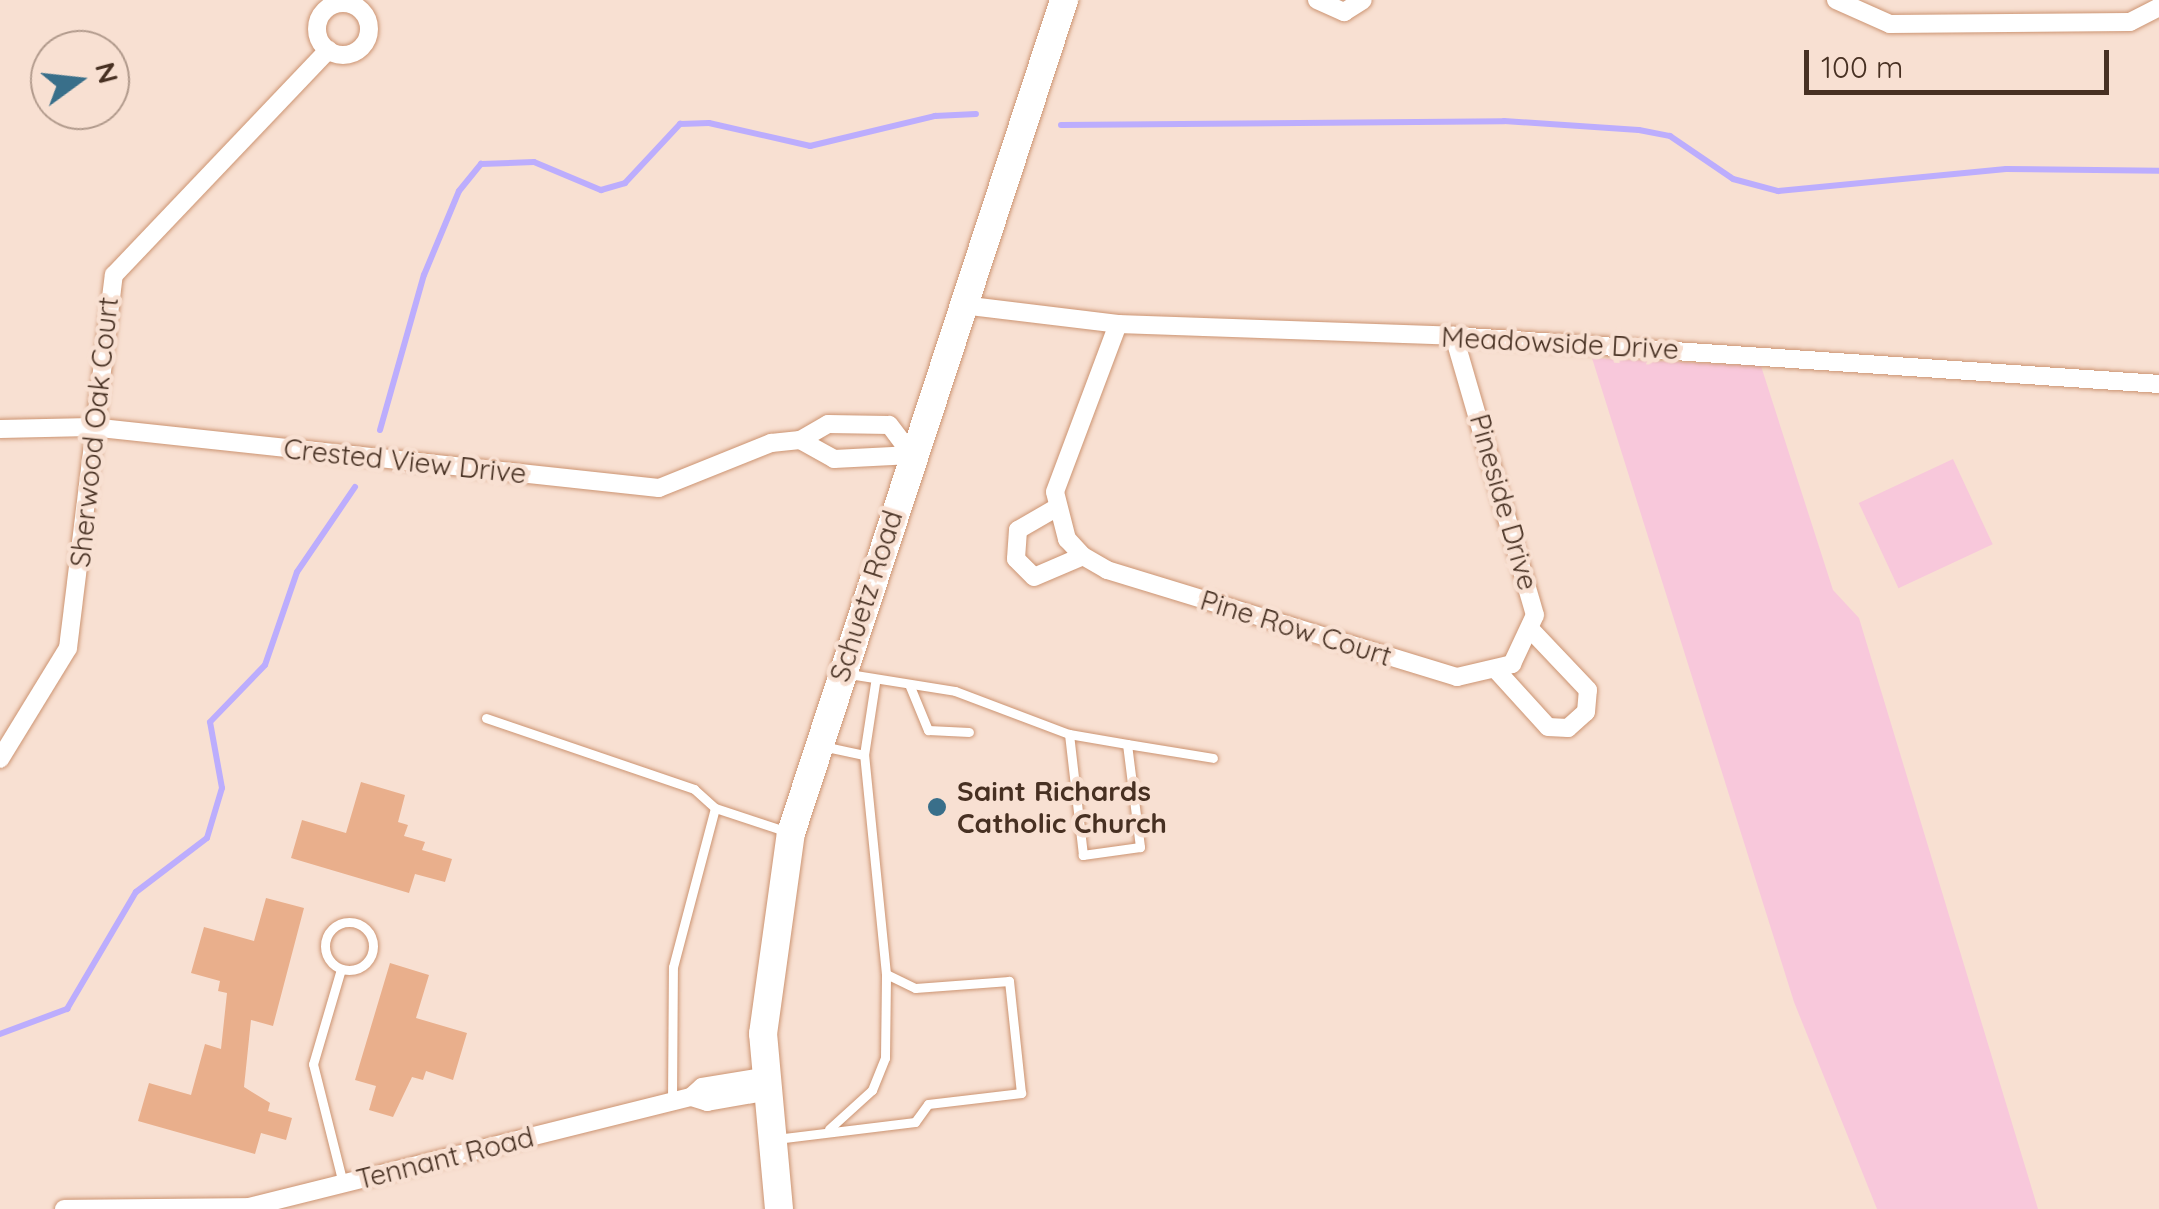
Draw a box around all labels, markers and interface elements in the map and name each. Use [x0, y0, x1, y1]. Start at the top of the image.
north arrow [30, 30, 130, 130]
scale bar [1809, 30, 2114, 92]
text: 100 m [1821, 48, 1903, 86]
text: N [88, 58, 127, 87]
street label: Sherwood Oak Court [63, 295, 125, 569]
street label: Meadowside Drive [1440, 320, 1680, 366]
street label: Pineside Drive [1463, 410, 1545, 594]
street label: Crested View Drive [282, 432, 528, 490]
street label: Schuetz Road [823, 506, 909, 686]
street label: Pine Row Court [1196, 583, 1396, 673]
place label: Saint Richards Catholic Church [957, 774, 1167, 840]
marker: Saint Richards Catholic Church [926, 796, 948, 818]
street label: Tennant Road [353, 1120, 537, 1196]

